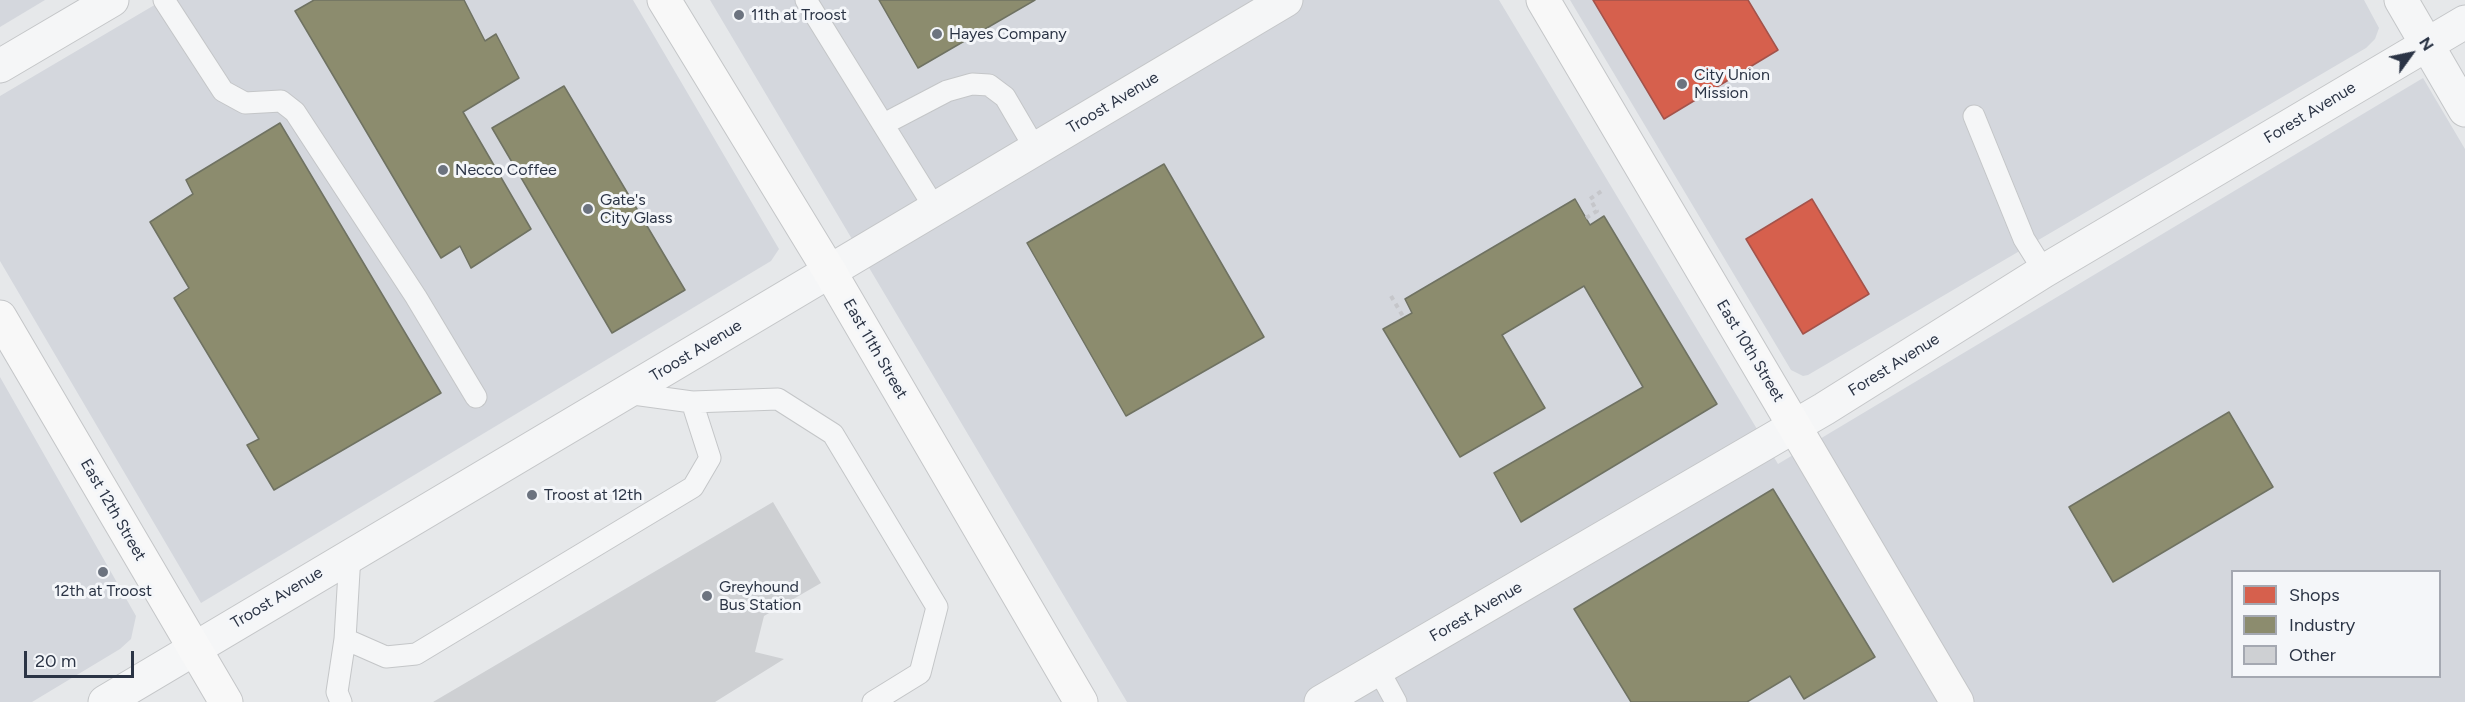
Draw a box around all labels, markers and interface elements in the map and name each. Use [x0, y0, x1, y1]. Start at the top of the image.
place label: 11th at Troost [751, 5, 847, 25]
marker: 11th at Troost [732, 8, 746, 22]
place label: Hayes Company [949, 24, 1067, 44]
north arrow [2381, 24, 2441, 84]
marker: Hayes Company [930, 27, 944, 41]
text: N [2415, 34, 2438, 54]
place label: City Union Mission [1694, 65, 1770, 103]
street label: Troost Avenue [1064, 68, 1162, 138]
marker: City Union Mission [1675, 77, 1689, 91]
street label: Forest Avenue [2261, 78, 2359, 148]
place label: Necco Coffee [455, 160, 557, 180]
marker: Necco Coffee [436, 163, 450, 177]
place label: Gate's City Glass [600, 190, 672, 228]
marker: Gate's City Glass [581, 202, 595, 216]
street label: East 11th Street [839, 296, 911, 402]
street label: East 10th Street [1712, 296, 1788, 406]
street label: Troost Avenue [647, 316, 745, 386]
street label: Forest Avenue [1845, 329, 1943, 401]
street label: East 12th Street [76, 456, 150, 564]
place label: Troost at 12th [544, 485, 642, 505]
marker: Troost at 12th [525, 488, 539, 502]
street label: Troost Avenue [228, 563, 326, 633]
marker: 12th at Troost [96, 565, 110, 579]
legend [2231, 570, 2441, 678]
place label: Greyhound Bus Station [719, 577, 801, 615]
street label: Forest Avenue [1426, 578, 1526, 646]
place label: 12th at Troost [54, 581, 152, 601]
text: Shops [2289, 584, 2340, 606]
marker: Greyhound Bus Station [700, 589, 714, 603]
text: Industry [2289, 614, 2355, 636]
scale bar [27, 639, 136, 677]
text: Other [2289, 644, 2336, 666]
text: 20 m [35, 650, 76, 672]

